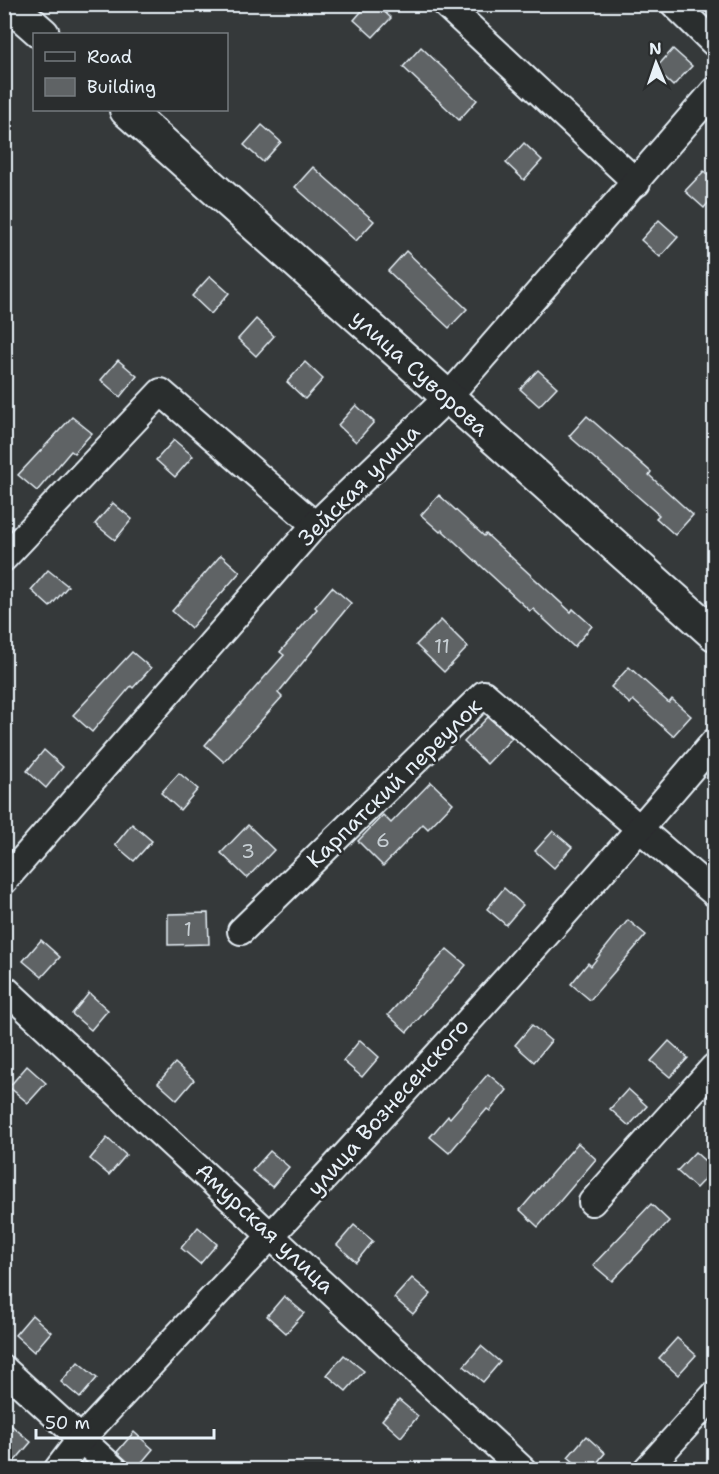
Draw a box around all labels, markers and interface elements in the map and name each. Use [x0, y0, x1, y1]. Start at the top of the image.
legend [33, 33, 228, 111]
north arrow [626, 33, 686, 93]
text: N [649, 38, 662, 59]
text: Road [87, 45, 132, 69]
text: Building [87, 75, 156, 99]
street label: улица Суворова [345, 304, 495, 443]
street label: Зейская улица [292, 418, 426, 552]
house number: 11 [434, 633, 450, 659]
street label: Карпатский переулок [300, 692, 488, 874]
house number: 6 [376, 827, 390, 853]
house number: 3 [241, 838, 255, 864]
house number: 1 [184, 916, 192, 942]
street label: улица Вознесенского [301, 1012, 475, 1202]
street label: Амурская улица [189, 1156, 341, 1300]
scale bar [36, 1402, 214, 1440]
text: 50 m [45, 1411, 90, 1435]

